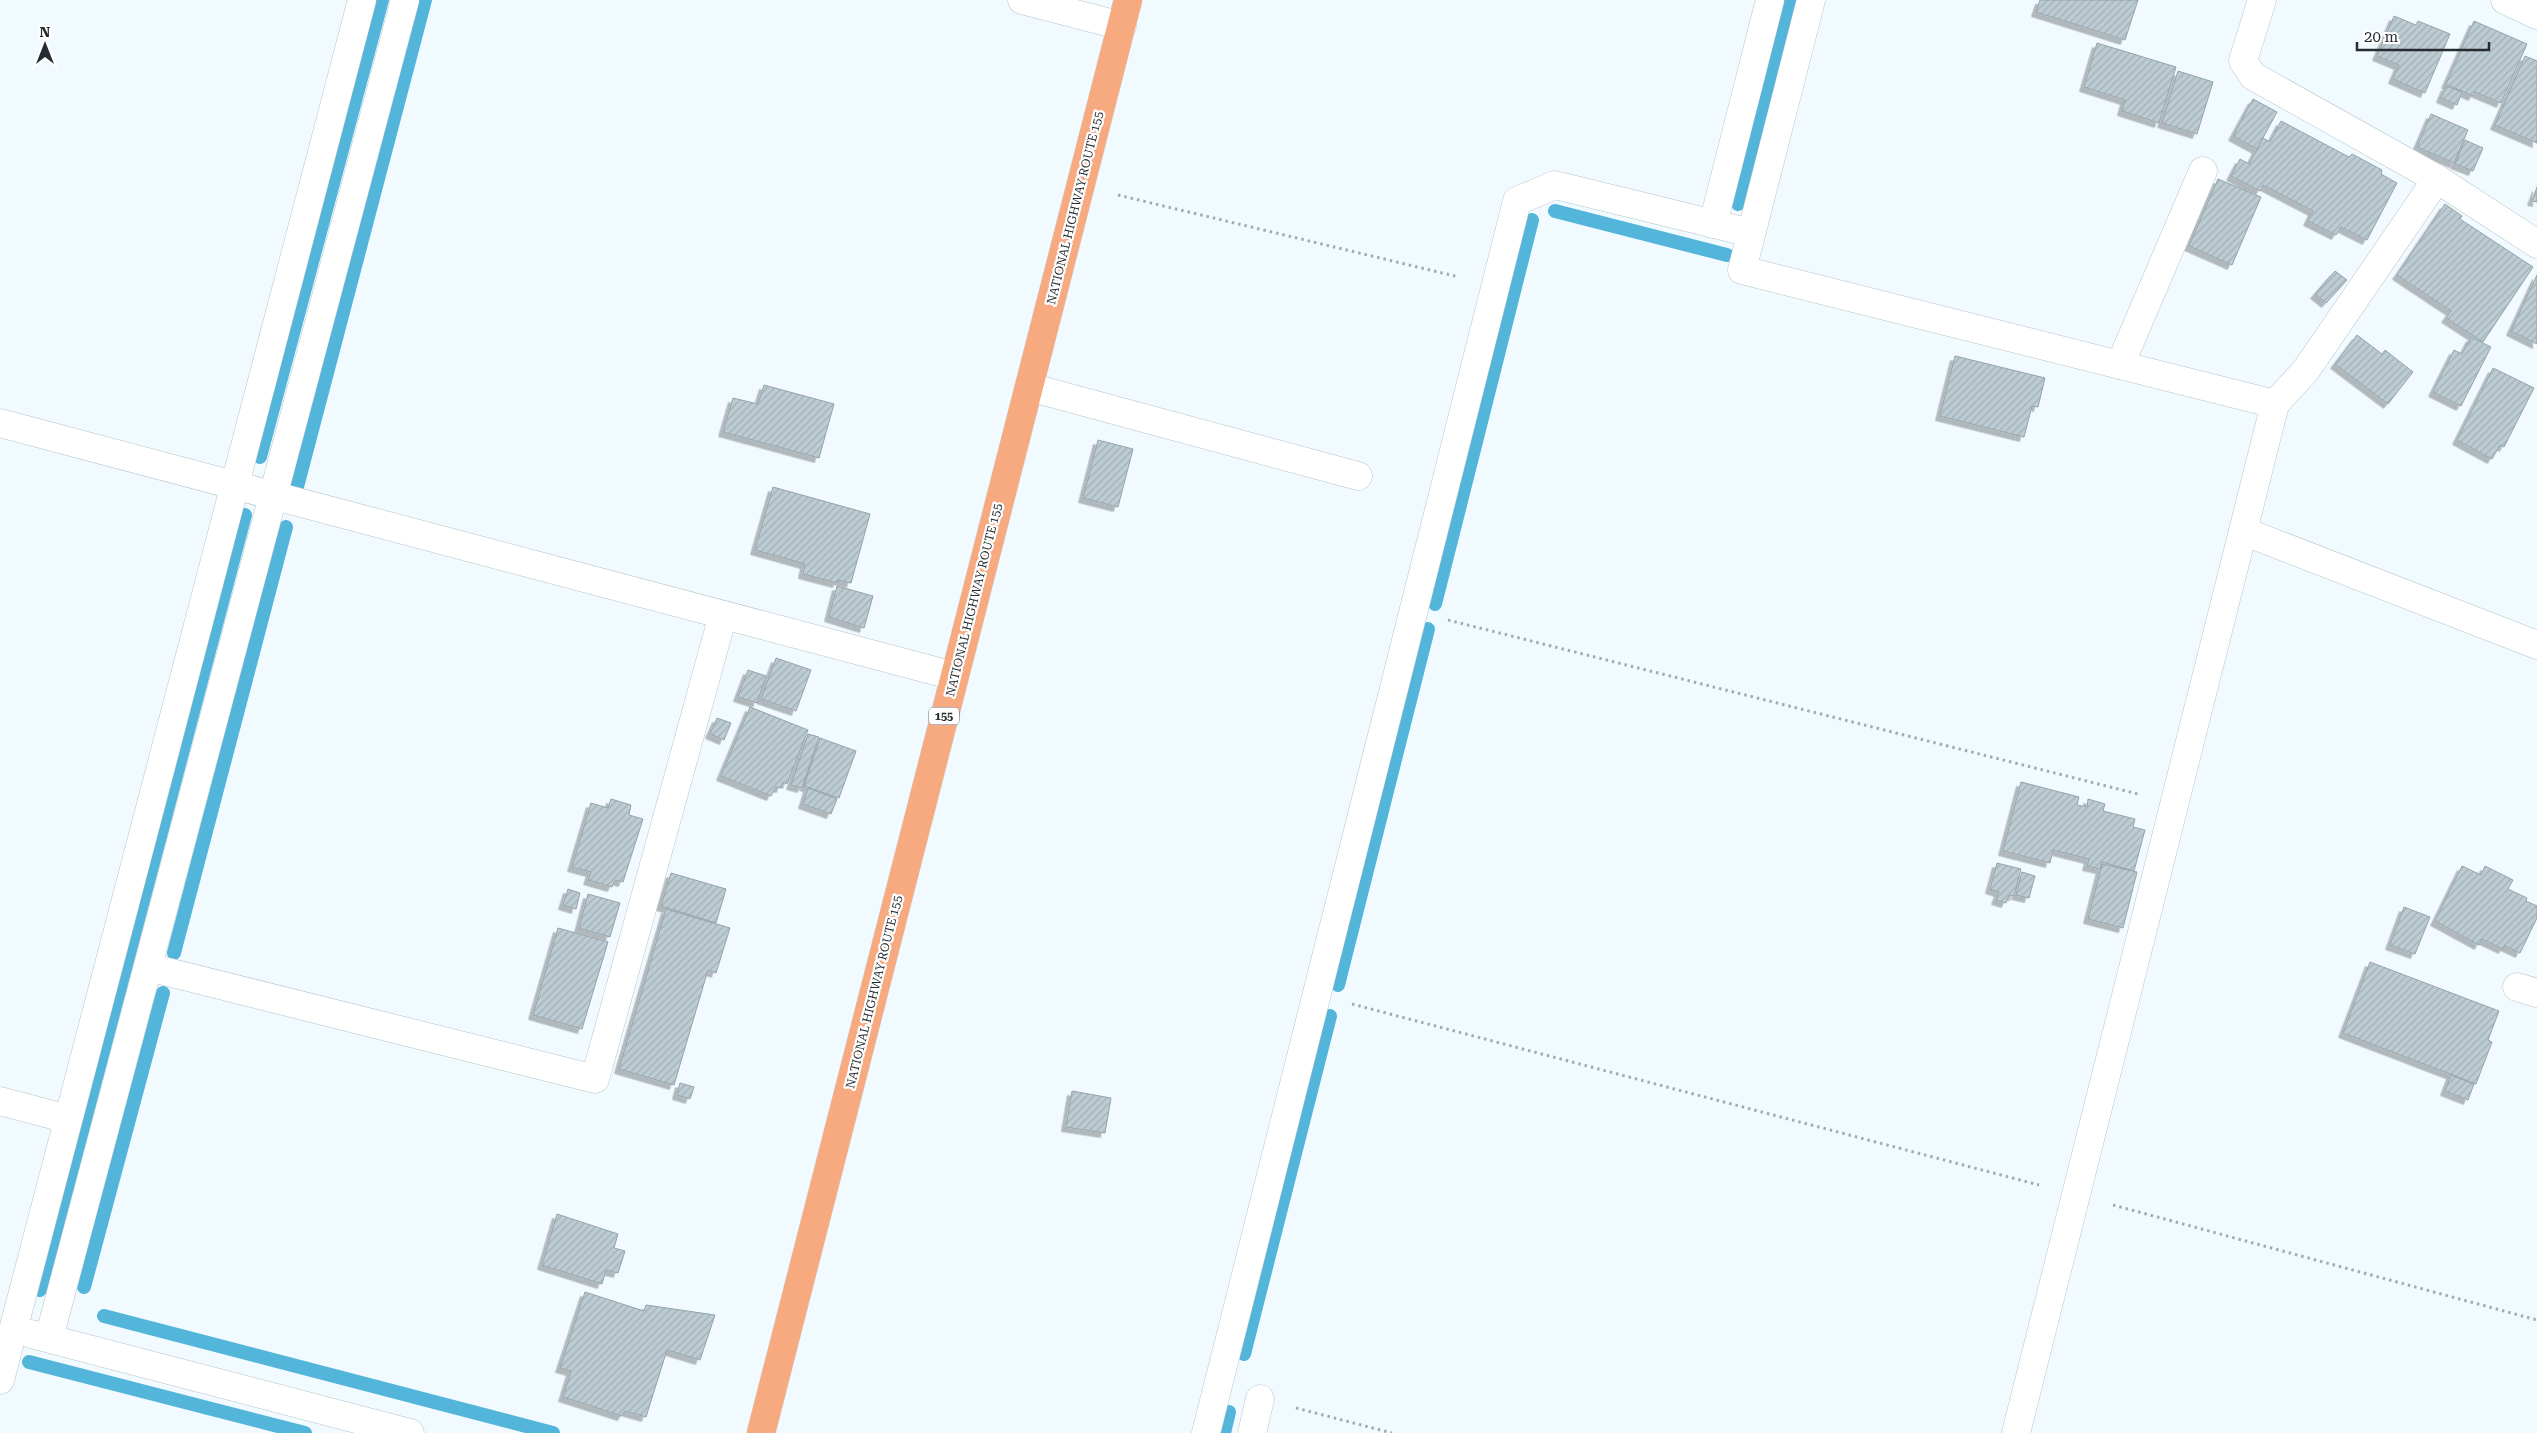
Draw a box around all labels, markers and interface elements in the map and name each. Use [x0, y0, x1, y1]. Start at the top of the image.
north arrow [20, 20, 70, 70]
scale bar [2357, 20, 2490, 52]
text: N [40, 24, 51, 40]
text: 20 m [2364, 28, 2399, 46]
street label: NATIONAL HIGHWAY ROUTE 155 [1044, 110, 1106, 306]
street label: NATIONAL HIGHWAY ROUTE 155 [943, 502, 1005, 698]
road number: 155 [929, 708, 959, 724]
street label: NATIONAL HIGHWAY ROUTE 155 [843, 894, 905, 1090]

